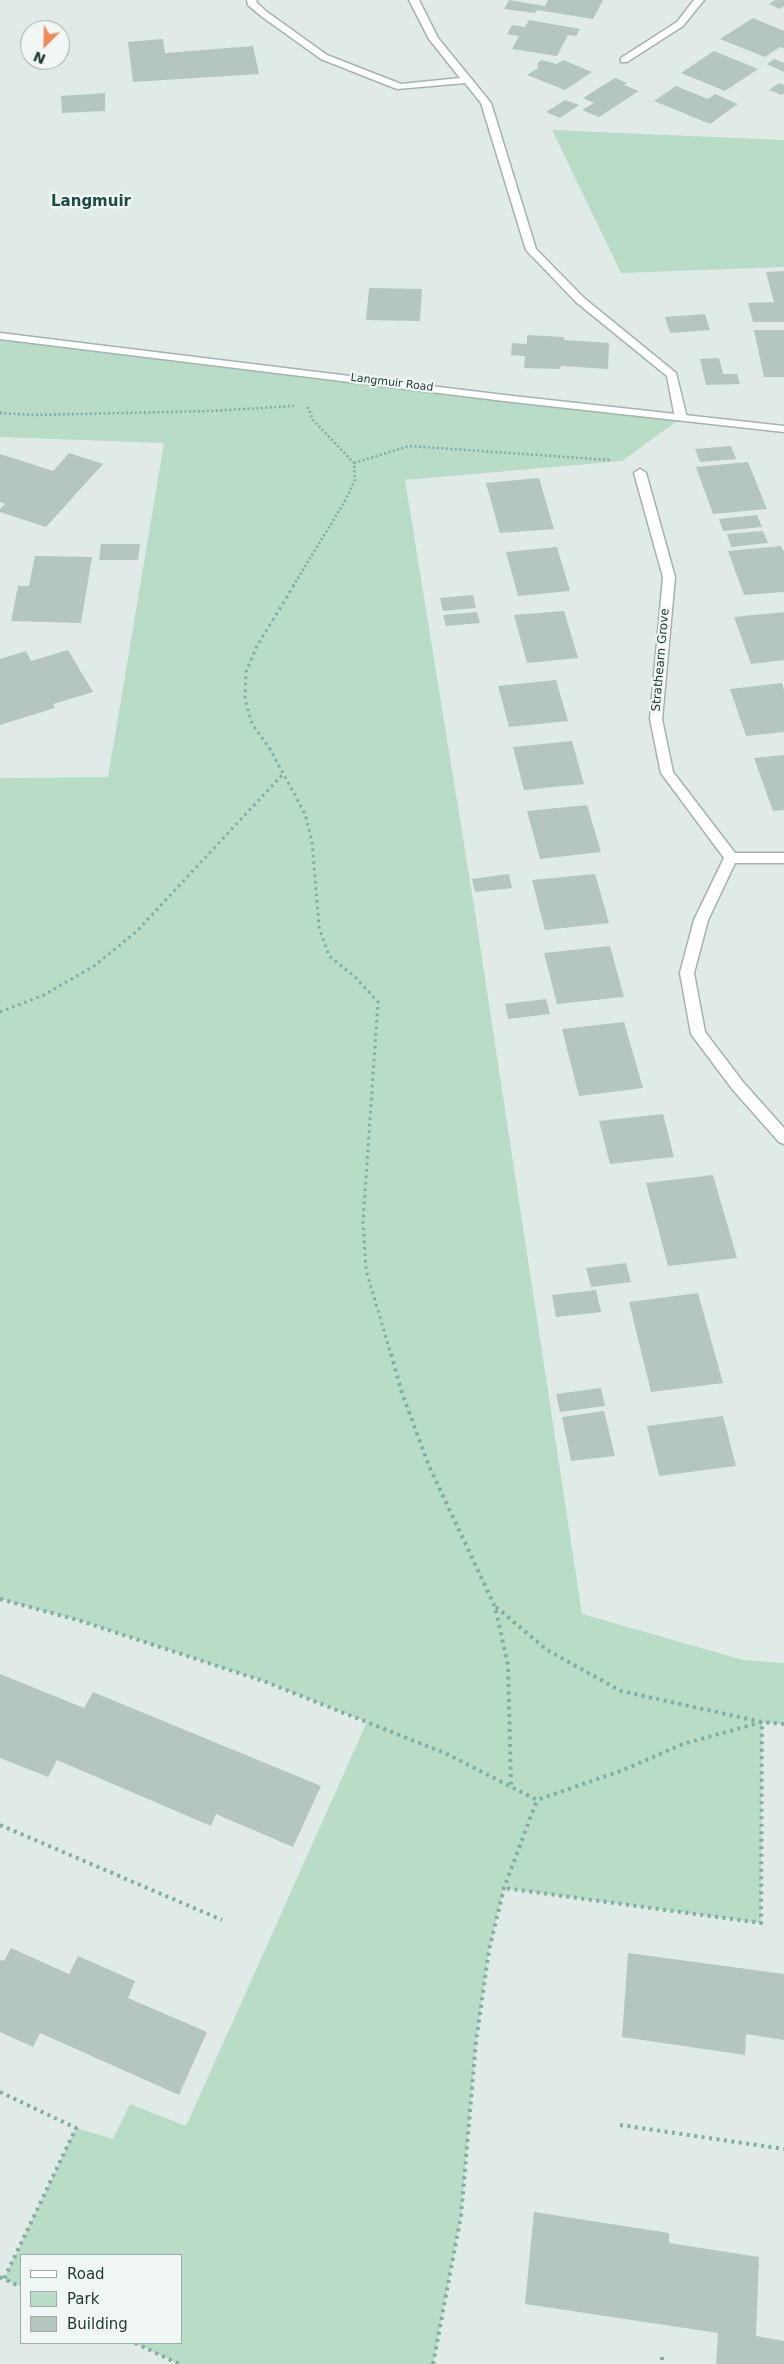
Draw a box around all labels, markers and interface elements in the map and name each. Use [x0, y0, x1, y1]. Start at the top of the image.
north arrow [20, 20, 70, 70]
text: N [31, 48, 48, 68]
district label: Langmuir [51, 193, 131, 211]
street label: Langmuir Road [350, 371, 434, 395]
street label: Strathearn Grove [649, 608, 673, 712]
legend [20, 2254, 182, 2344]
text: Road [67, 2265, 105, 2283]
text: Park [67, 2290, 99, 2308]
text: Building [67, 2315, 128, 2333]

